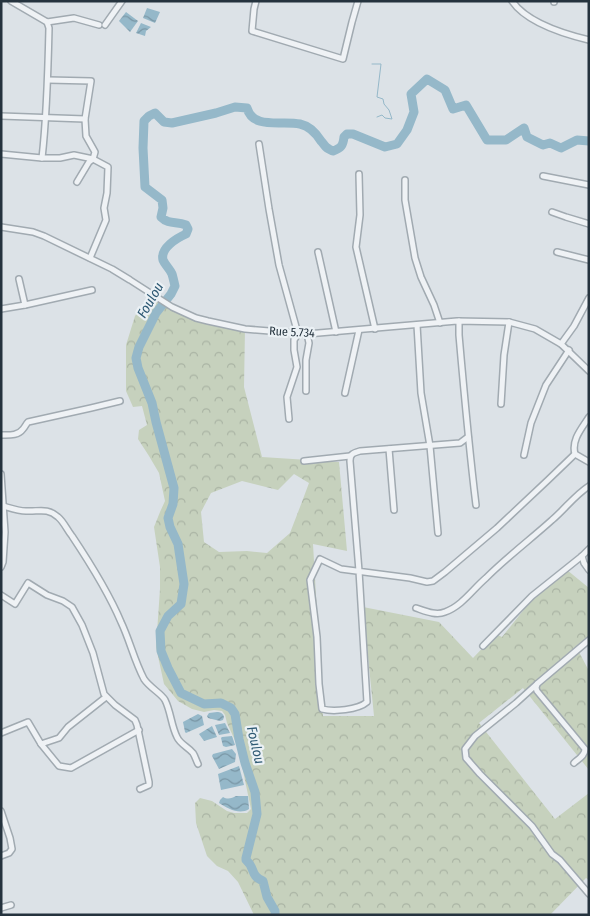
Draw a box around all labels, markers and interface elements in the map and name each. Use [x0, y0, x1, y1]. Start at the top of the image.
water label: Foulou [133, 279, 167, 321]
street label: Rue 5.734 [269, 324, 315, 340]
water label: Foulou [243, 725, 268, 766]

